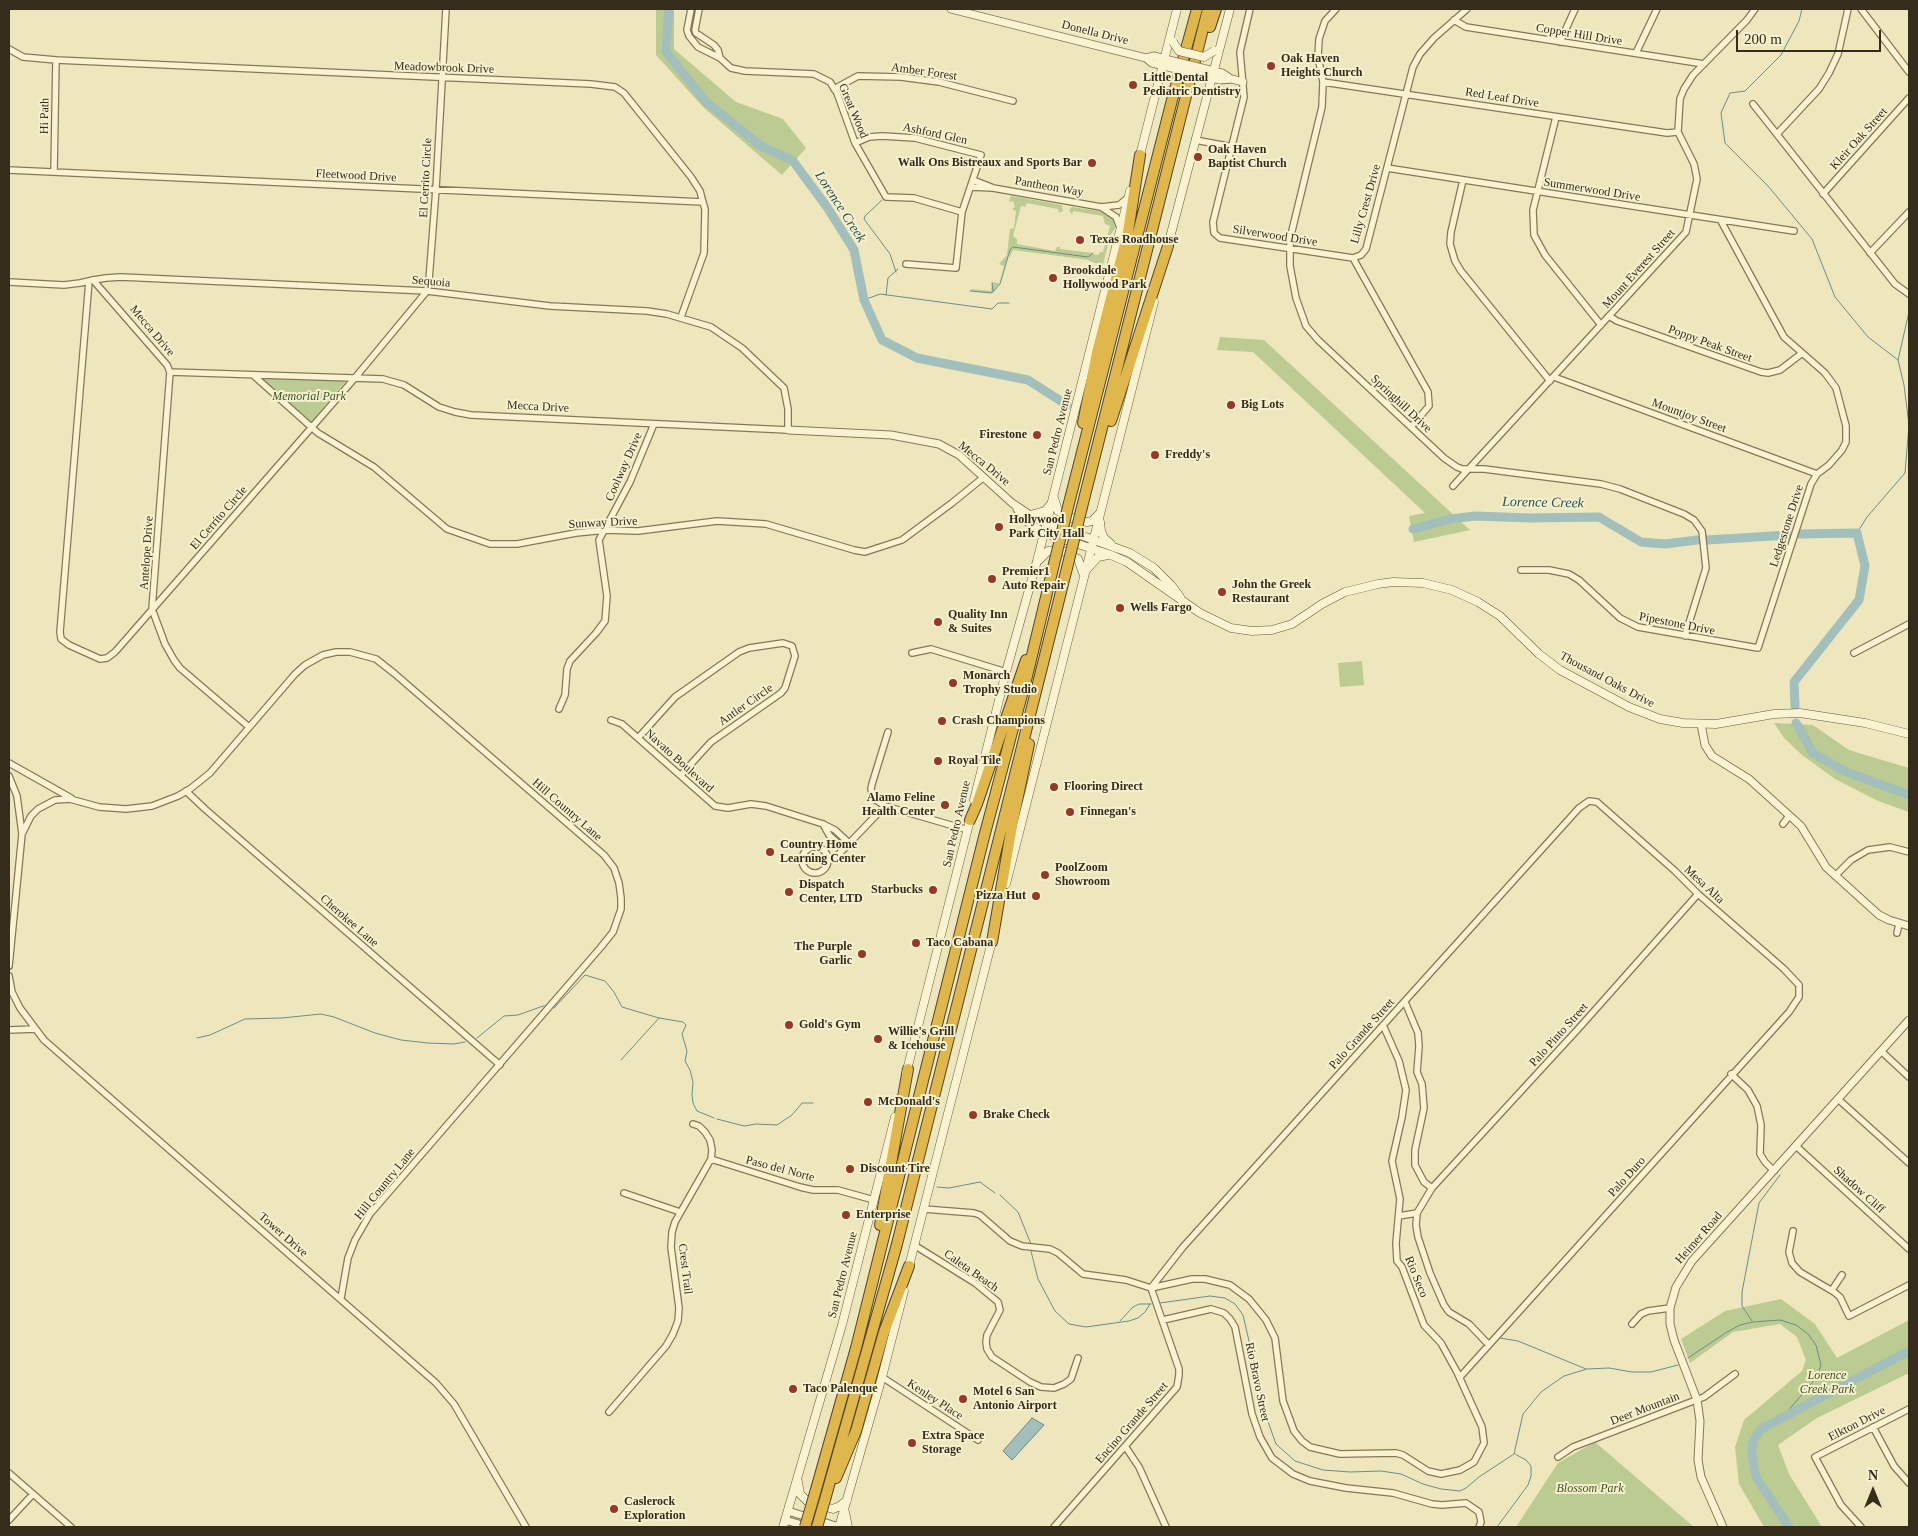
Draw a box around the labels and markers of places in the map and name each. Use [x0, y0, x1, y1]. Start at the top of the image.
place label: Oak Haven Heights Church [1281, 52, 1362, 80]
marker: Oak Haven Heights Church [1265, 60, 1277, 72]
place label: Little Dental Pediatric Dentistry [1143, 71, 1241, 99]
marker: Little Dental Pediatric Dentistry [1127, 79, 1139, 91]
place label: Oak Haven Baptist Church [1208, 143, 1287, 171]
marker: Oak Haven Baptist Church [1192, 151, 1204, 163]
place label: Walk Ons Bistreaux and Sports Bar [898, 156, 1082, 170]
marker: Walk Ons Bistreaux and Sports Bar [1086, 157, 1098, 169]
place label: Texas Roadhouse [1090, 233, 1179, 247]
marker: Texas Roadhouse [1074, 234, 1086, 246]
place label: Brookdale Hollywood Park [1063, 264, 1147, 292]
marker: Brookdale Hollywood Park [1047, 272, 1059, 284]
place label: Big Lots [1241, 398, 1284, 412]
marker: Big Lots [1225, 399, 1237, 411]
place label: Firestone [979, 428, 1027, 442]
marker: Firestone [1031, 429, 1043, 441]
place label: Freddy's [1165, 448, 1210, 462]
marker: Freddy's [1149, 449, 1161, 461]
place label: Hollywood Park City Hall [1009, 513, 1084, 541]
marker: Hollywood Park City Hall [993, 521, 1005, 533]
place label: Premier1 Auto Repair [1002, 565, 1066, 593]
marker: Premier1 Auto Repair [986, 573, 998, 585]
place label: John the Greek Restaurant [1232, 578, 1311, 606]
marker: John the Greek Restaurant [1216, 586, 1228, 598]
place label: Wells Fargo [1130, 601, 1192, 615]
marker: Wells Fargo [1114, 602, 1126, 614]
place label: Quality Inn & Suites [948, 608, 1008, 636]
marker: Quality Inn & Suites [932, 616, 944, 628]
place label: Monarch Trophy Studio [963, 669, 1037, 697]
marker: Monarch Trophy Studio [947, 677, 959, 689]
place label: Crash Champions [952, 714, 1045, 728]
marker: Crash Champions [936, 715, 948, 727]
place label: Royal Tile [948, 754, 1001, 768]
marker: Royal Tile [932, 755, 944, 767]
place label: Flooring Direct [1064, 780, 1143, 794]
marker: Flooring Direct [1048, 781, 1060, 793]
place label: Alamo Feline Health Center [862, 791, 935, 819]
marker: Alamo Feline Health Center [939, 799, 951, 811]
place label: Finnegan's [1080, 805, 1136, 819]
marker: Finnegan's [1064, 806, 1076, 818]
place label: Country Home Learning Center [780, 838, 866, 866]
marker: Country Home Learning Center [764, 846, 776, 858]
place label: PoolZoom Showroom [1055, 861, 1110, 889]
marker: PoolZoom Showroom [1039, 869, 1051, 881]
place label: Dispatch Center, LTD [799, 878, 863, 906]
place label: Starbucks [871, 883, 923, 897]
marker: Starbucks [927, 884, 939, 896]
marker: Dispatch Center, LTD [783, 886, 795, 898]
place label: Pizza Hut [976, 889, 1026, 903]
marker: Pizza Hut [1030, 890, 1042, 902]
place label: Taco Cabana [926, 936, 993, 950]
marker: Taco Cabana [910, 937, 922, 949]
place label: The Purple Garlic [794, 940, 852, 968]
marker: The Purple Garlic [856, 948, 868, 960]
place label: Gold's Gym [799, 1018, 861, 1032]
marker: Gold's Gym [783, 1019, 795, 1031]
place label: Willie's Grill & Icehouse [888, 1025, 954, 1053]
marker: Willie's Grill & Icehouse [872, 1033, 884, 1045]
place label: McDonald's [878, 1095, 940, 1109]
marker: McDonald's [862, 1096, 874, 1108]
place label: Brake Check [983, 1108, 1050, 1122]
marker: Brake Check [967, 1109, 979, 1121]
place label: Discount Tire [860, 1162, 930, 1176]
marker: Discount Tire [844, 1163, 856, 1175]
place label: Enterprise [856, 1208, 911, 1222]
marker: Enterprise [840, 1209, 852, 1221]
place label: Taco Palenque [803, 1382, 878, 1396]
marker: Taco Palenque [787, 1383, 799, 1395]
place label: Motel 6 San Antonio Airport [973, 1385, 1057, 1413]
marker: Motel 6 San Antonio Airport [957, 1393, 969, 1405]
place label: Extra Space Storage [922, 1429, 984, 1457]
marker: Extra Space Storage [906, 1437, 918, 1449]
place label: Caslerock Exploration [624, 1495, 685, 1523]
marker: Caslerock Exploration [608, 1503, 620, 1515]

